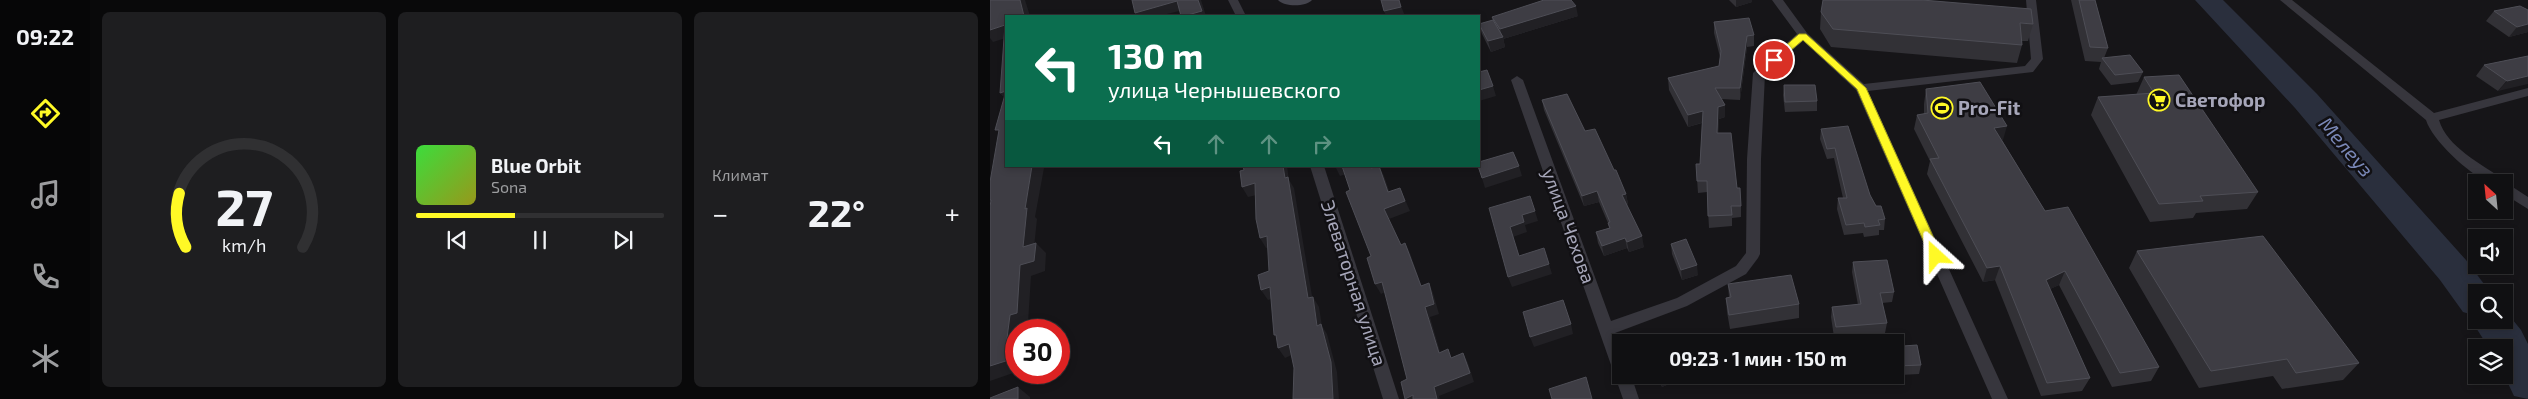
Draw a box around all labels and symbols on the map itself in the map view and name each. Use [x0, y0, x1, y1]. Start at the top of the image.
pin [1753, 39, 1795, 81]
supermarket icon: Светофор [2147, 88, 2171, 112]
place label: Светофор [2175, 88, 2265, 111]
sports icon: Pro-Fit [1930, 96, 1954, 120]
place label: Pro-Fit [1958, 96, 2021, 119]
water label: Мелеуз [2314, 112, 2379, 181]
street label: улица Чехова [1537, 165, 1601, 287]
north arrow [2468, 174, 2512, 219]
street label: Элеваторная улица [1316, 197, 1392, 369]
position arrow [1909, 229, 1961, 281]
speed limit sign: 30 [1005, 319, 1070, 384]

